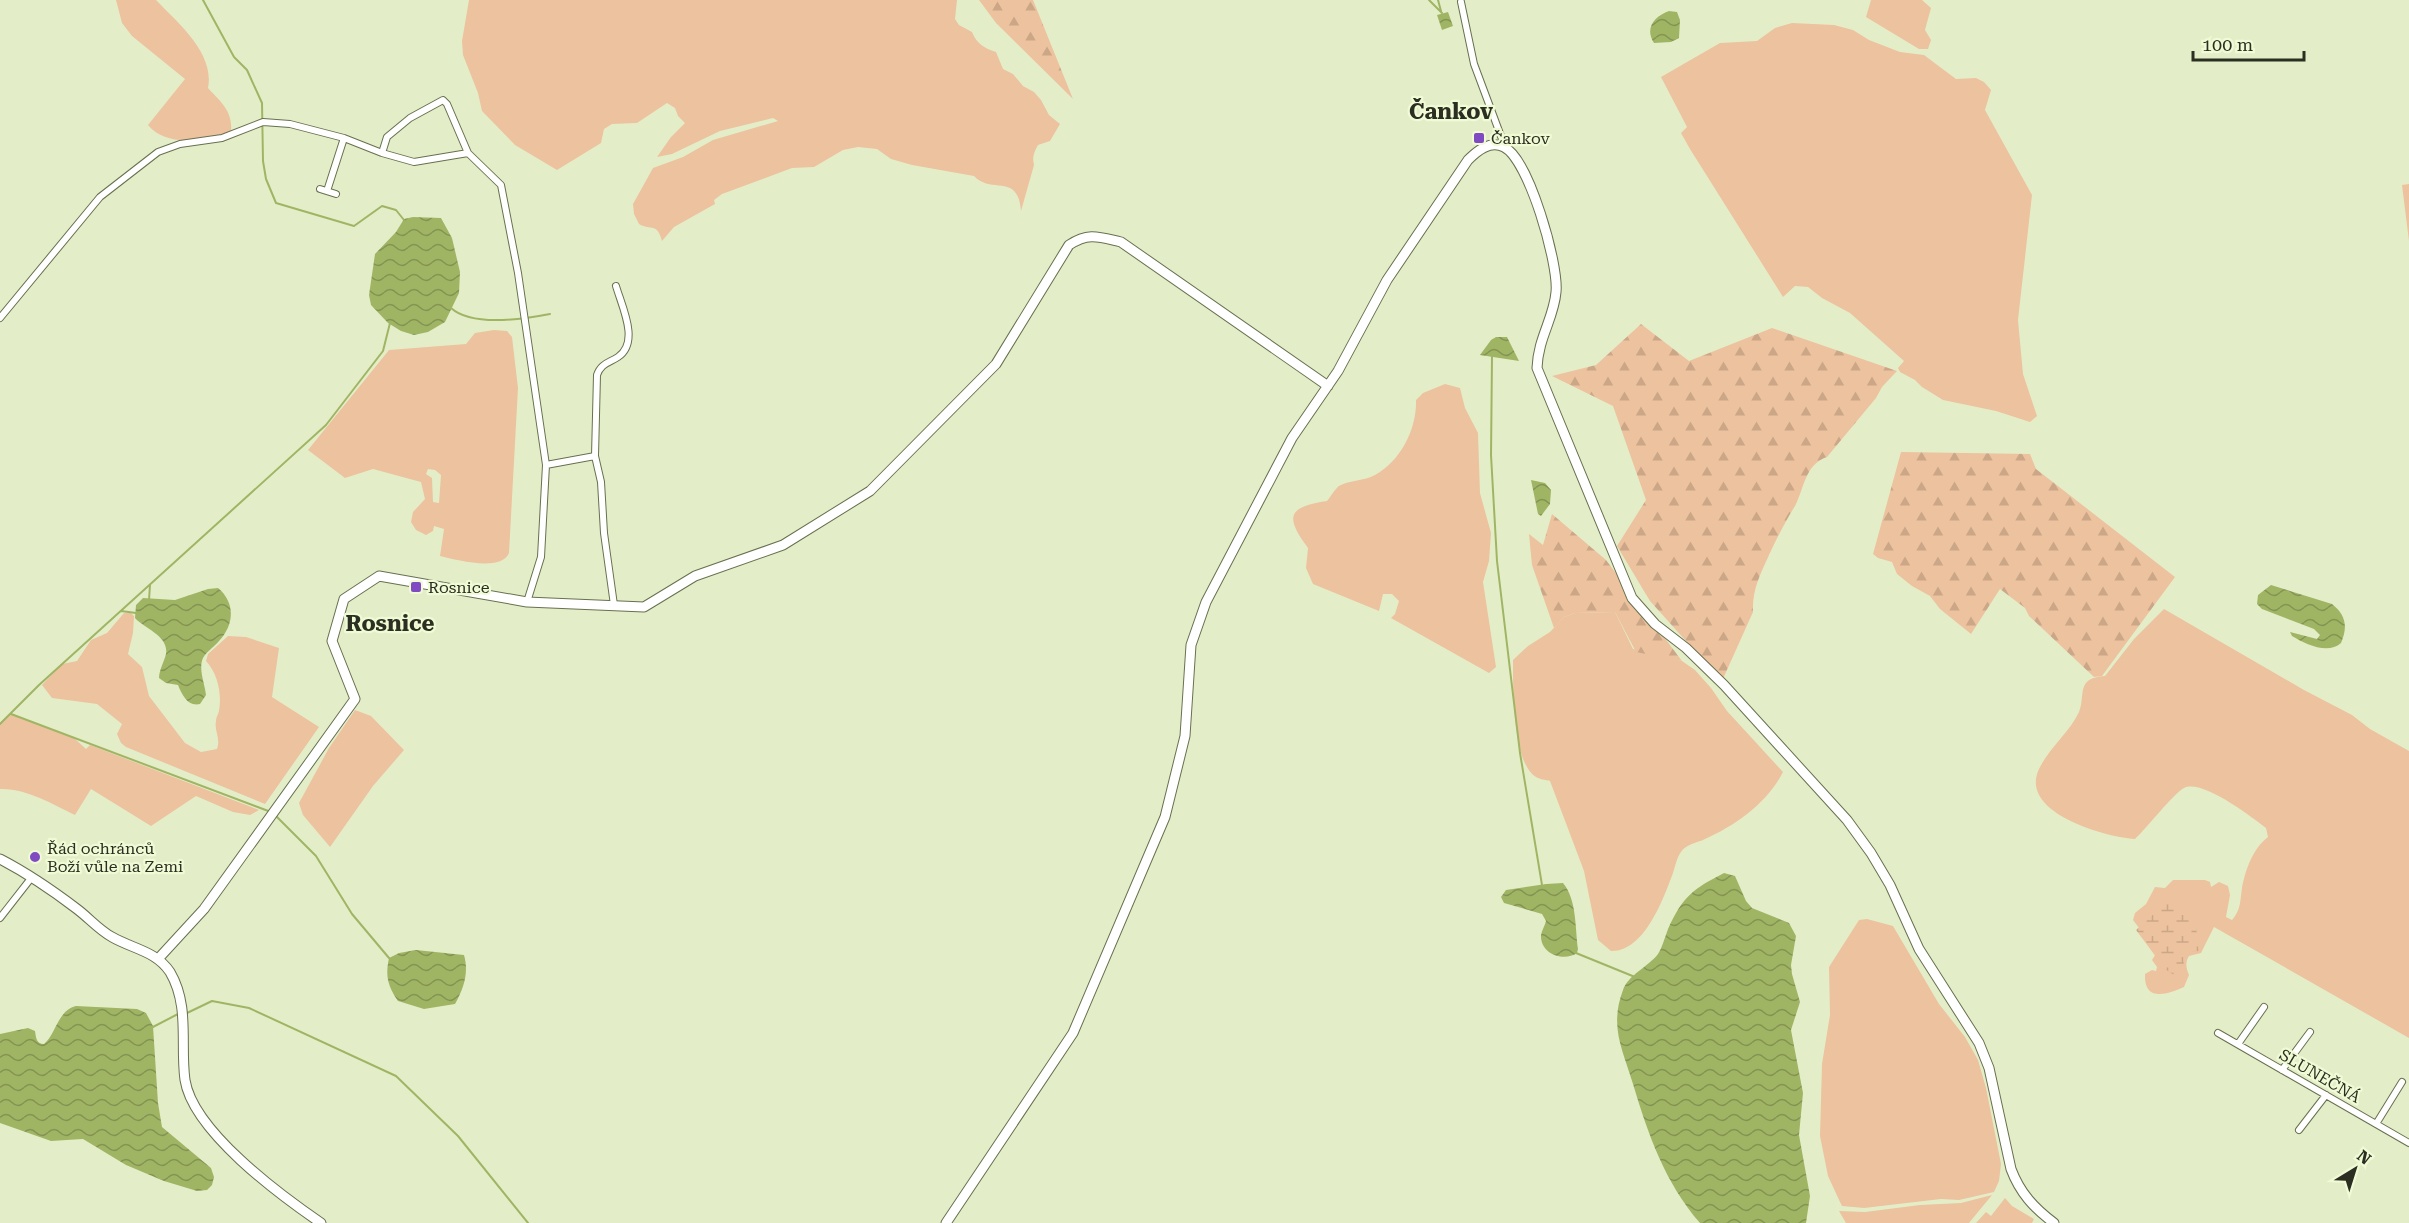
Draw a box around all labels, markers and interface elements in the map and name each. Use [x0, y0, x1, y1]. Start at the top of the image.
scale bar [2193, 24, 2304, 62]
text: 100 m [2202, 34, 2253, 55]
district label: Čankov [1409, 98, 1493, 124]
place label: Čankov [1491, 129, 1550, 148]
marker: Čankov [1472, 131, 1486, 145]
place label: Rosnice [428, 578, 490, 597]
marker: Rosnice [409, 580, 423, 594]
district label: Rosnice [345, 611, 435, 636]
place label: Řád ochránců Boží vůle na Zemi [47, 839, 183, 876]
marker: Řád ochránců Boží vůle na Zemi [28, 850, 42, 864]
street label: SLUNEČNÁ [2276, 1045, 2365, 1107]
north arrow [2325, 1139, 2385, 1199]
text: N [2353, 1146, 2375, 1169]

